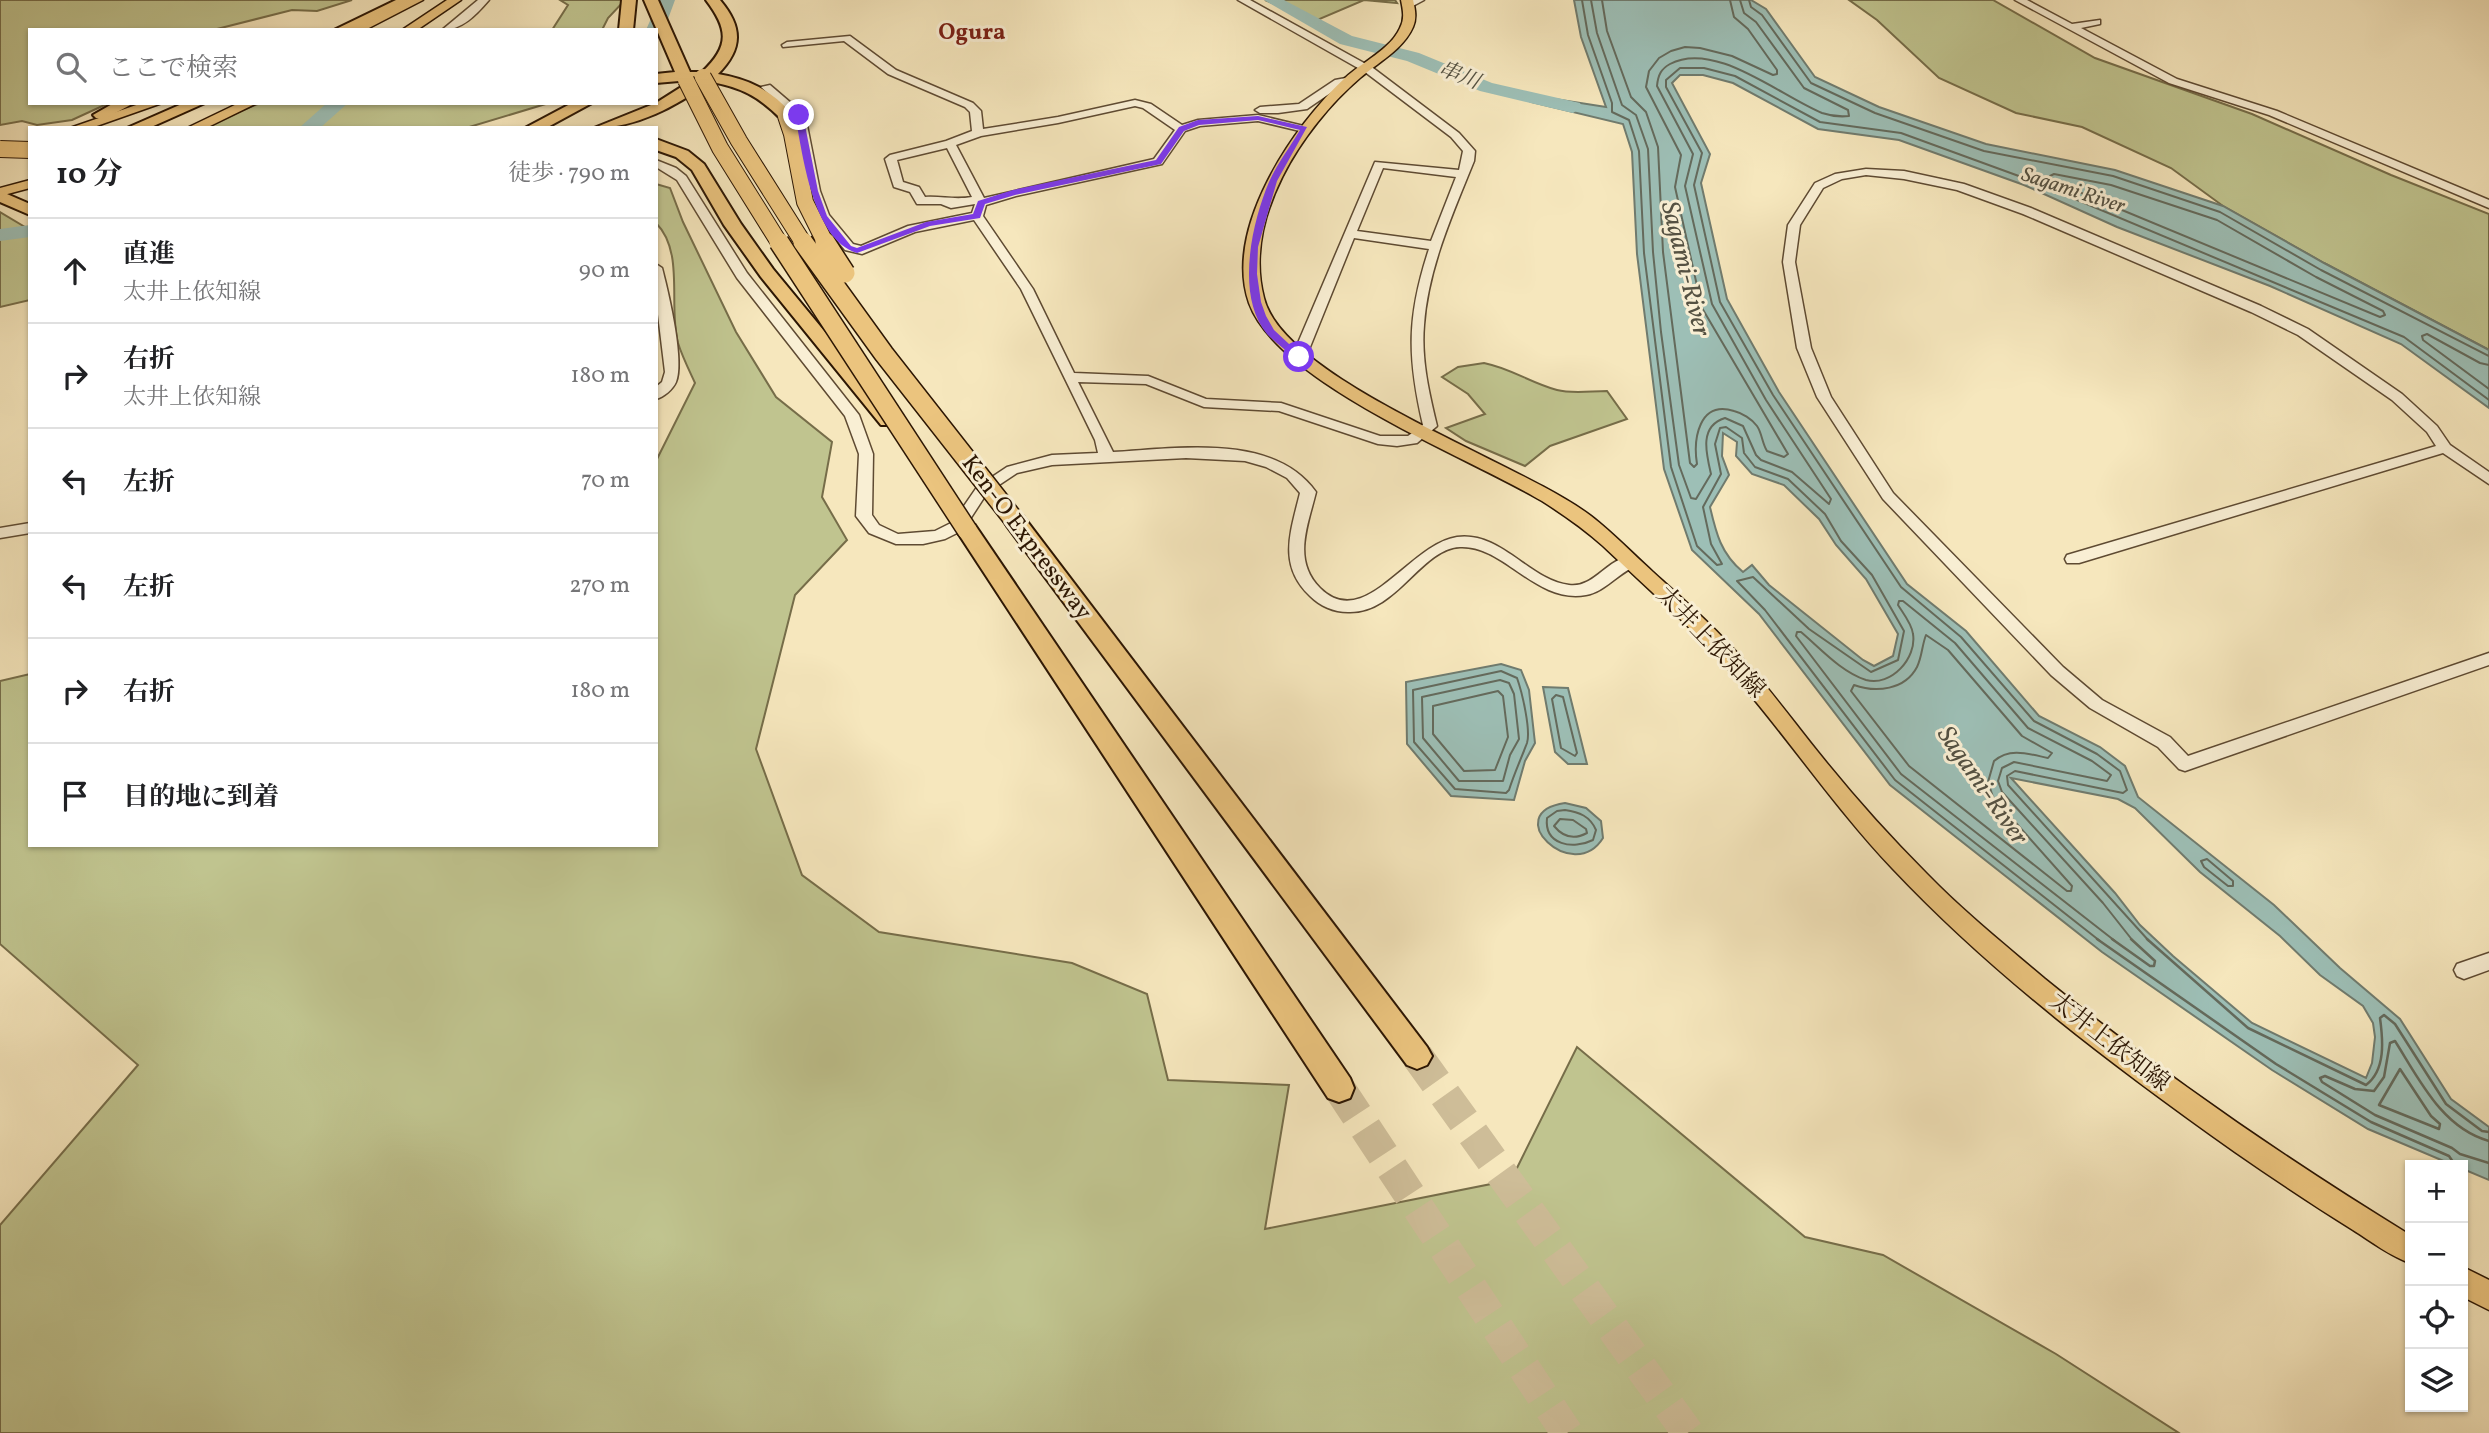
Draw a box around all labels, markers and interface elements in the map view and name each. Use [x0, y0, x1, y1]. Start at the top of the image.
district label: Ogura [938, 17, 1006, 49]
search box [28, 28, 658, 105]
icon: search [52, 48, 90, 86]
text: ここで検索 [108, 51, 238, 87]
water label: 串川 [1434, 55, 1486, 98]
route end [783, 99, 814, 130]
text: 10 分 [56, 154, 123, 196]
text: 徒歩 · 790 m [508, 158, 630, 190]
water label: Sagami River [2017, 161, 2129, 221]
water label: Sagami-River [1651, 198, 1719, 341]
text: 直進 [123, 237, 175, 273]
icon: ahead [56, 252, 94, 290]
text: 90 m [579, 255, 630, 287]
text: 太井上依知線 [123, 277, 261, 309]
route start [1283, 341, 1314, 372]
text: 右折 [123, 342, 175, 378]
icon: right [56, 357, 94, 395]
text: 180 m [571, 360, 630, 392]
text: 太井上依知線 [123, 382, 261, 414]
street label: Ken-O Expressway [953, 448, 1099, 628]
icon: left [56, 462, 94, 500]
text: 左折 [123, 465, 175, 501]
text: 70 m [581, 465, 630, 497]
icon: left [56, 567, 94, 605]
text: 左折 [123, 570, 175, 606]
text: 270 m [569, 570, 630, 602]
street label: 太井上依知線 [1648, 579, 1772, 707]
icon: right [56, 672, 94, 710]
text: 右折 [123, 675, 175, 711]
text: 180 m [571, 675, 630, 707]
water label: Sagami-River [1928, 719, 2036, 853]
icon: arrive [56, 777, 94, 815]
text: 目的地に到着 [123, 780, 279, 816]
street label: 太井上依知線 [2042, 985, 2176, 1101]
map controls [2405, 1160, 2468, 1412]
button: + [2405, 1160, 2468, 1223]
button: − [2405, 1223, 2468, 1286]
button: locate [2405, 1286, 2468, 1349]
button: layers [2405, 1349, 2468, 1412]

